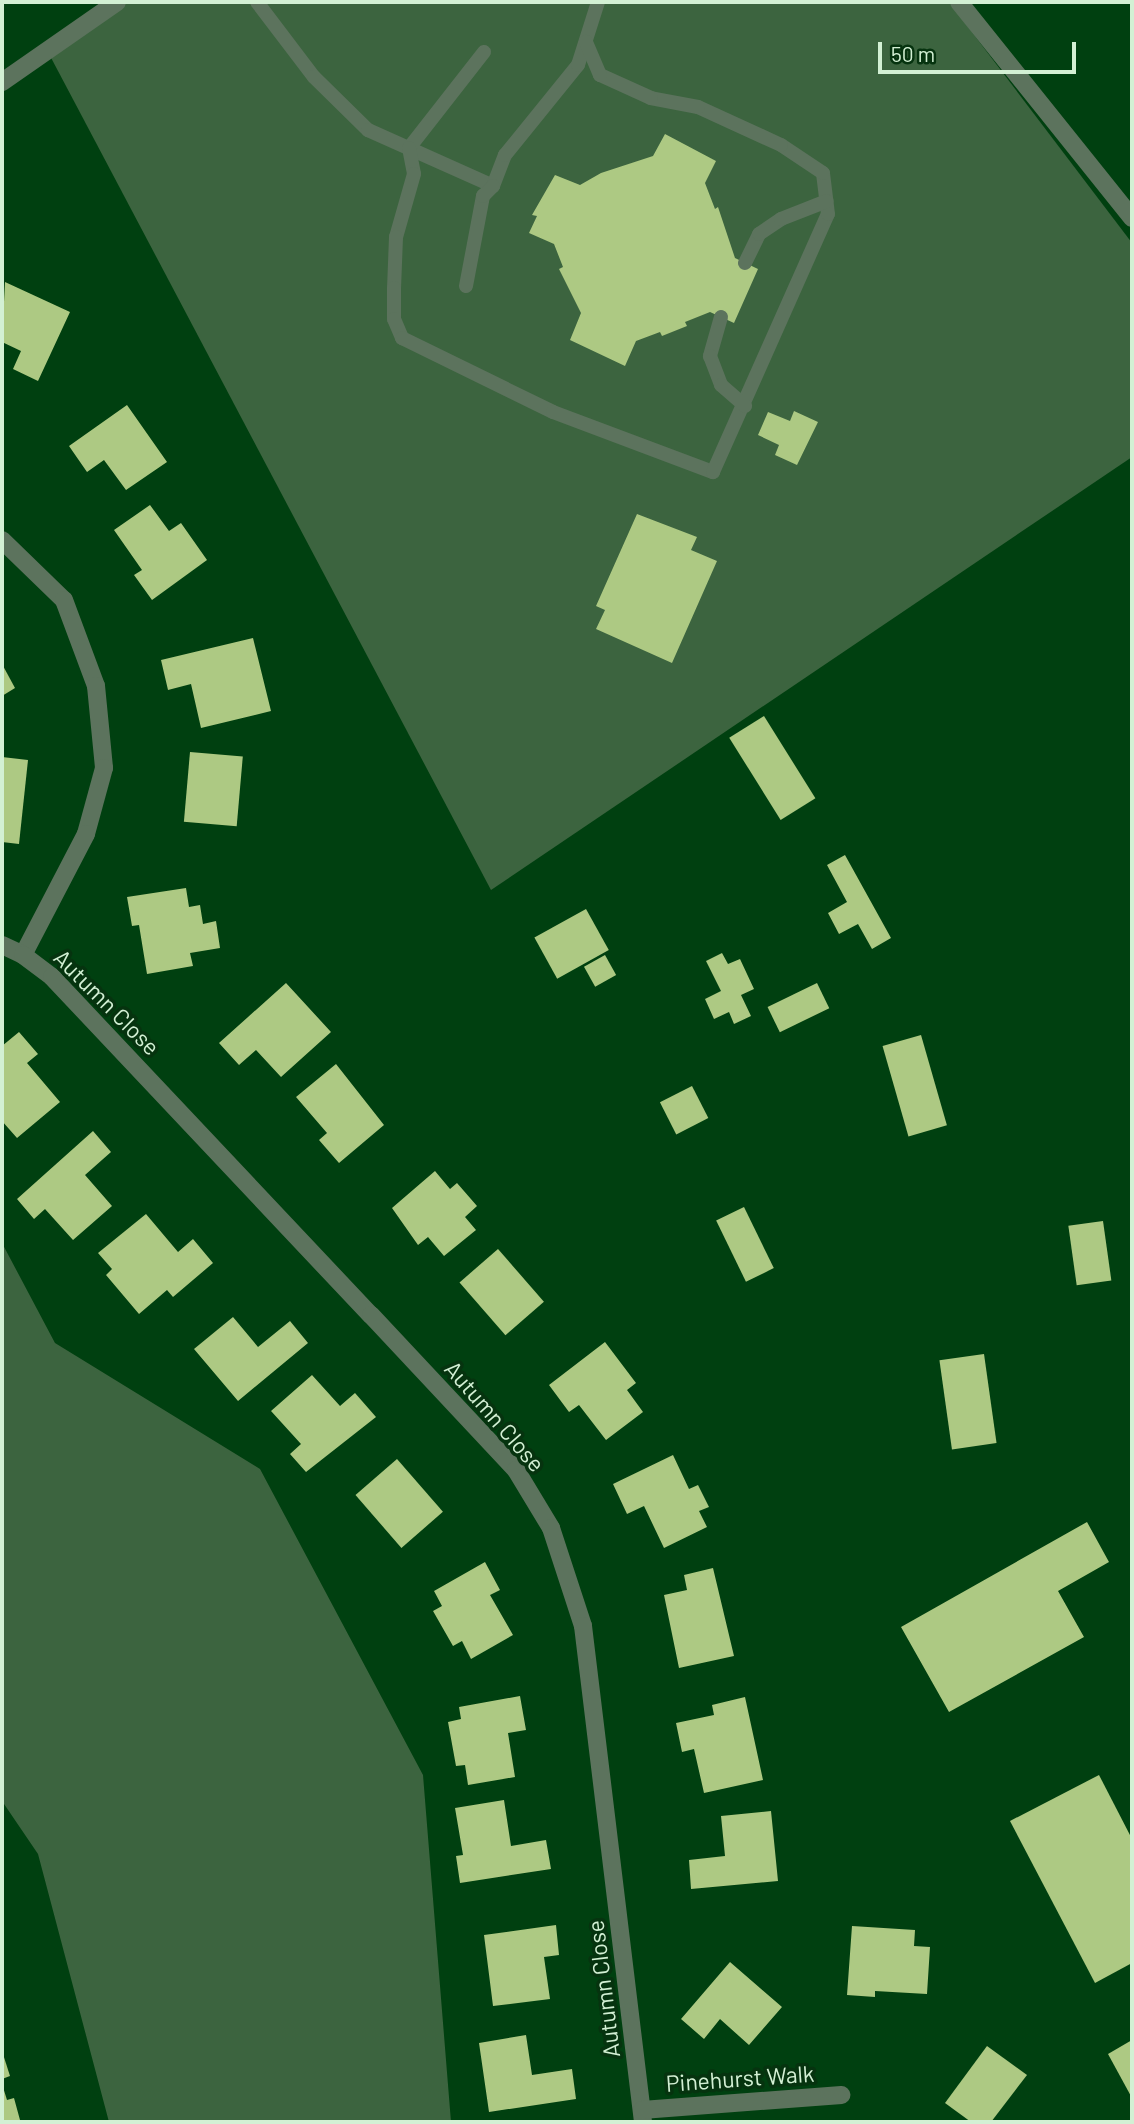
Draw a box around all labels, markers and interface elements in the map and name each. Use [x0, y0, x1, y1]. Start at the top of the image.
scale bar [882, 28, 1080, 72]
text: 50 m [891, 41, 935, 66]
street label: Autumn Close [48, 943, 166, 1061]
street label: Autumn Close [439, 1355, 551, 1477]
street label: Autumn Close [581, 1919, 625, 2059]
street label: Pinehurst Walk [665, 2059, 815, 2097]

